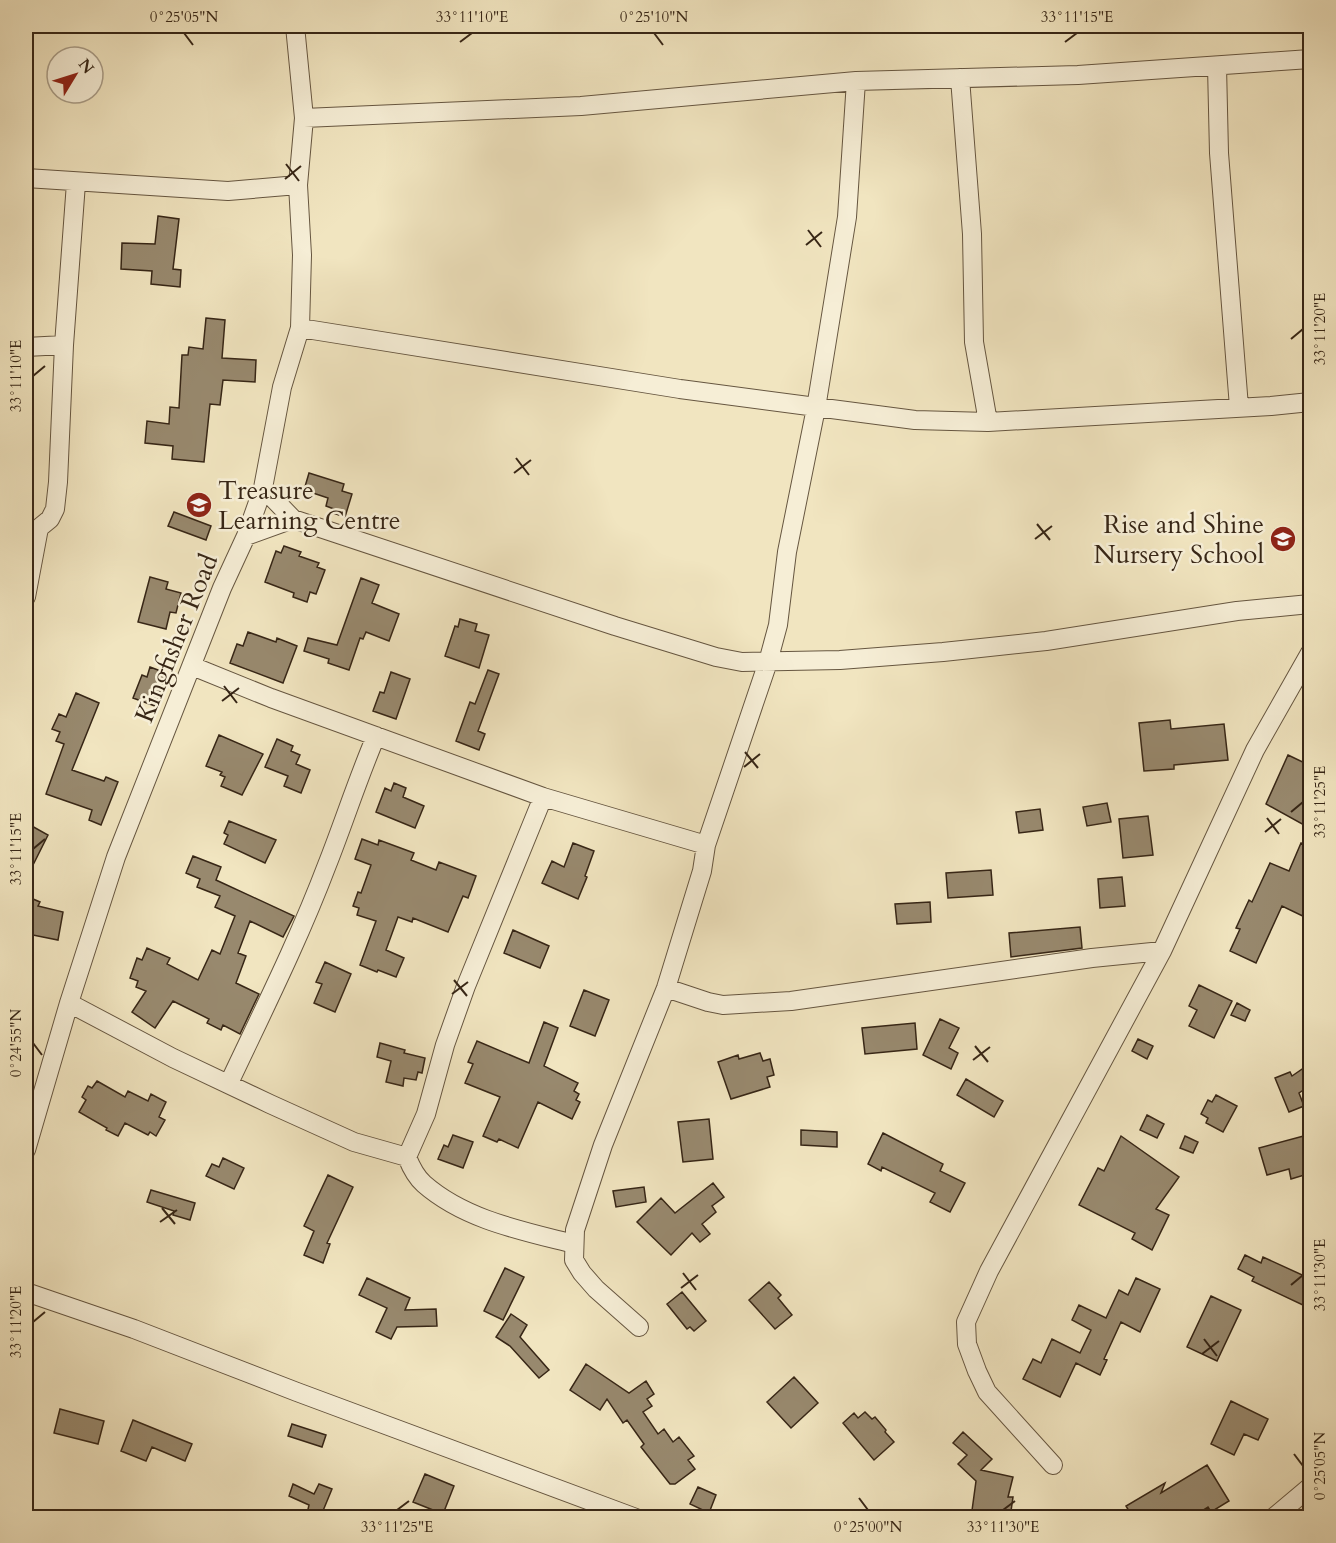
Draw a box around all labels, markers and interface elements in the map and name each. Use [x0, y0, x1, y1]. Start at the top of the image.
text: 0°25'05"N [150, 7, 218, 27]
text: 33°11'10"E [436, 7, 508, 27]
text: 0°25'10"N [620, 7, 688, 27]
text: 33°11'15"E [1041, 7, 1113, 27]
north arrow [45, 45, 105, 105]
text: N [73, 54, 99, 79]
text: 33°11'20"E [1310, 293, 1330, 365]
text: 33°11'10"E [6, 340, 26, 412]
place label: Treasure Learning Centre [218, 473, 401, 538]
school or university icon: Treasure Learning Centre [184, 490, 214, 520]
place label: Rise and Shine Nursery School [1093, 507, 1264, 572]
school or university icon: Rise and Shine Nursery School [1268, 524, 1298, 554]
street label: Kingfisher Road [127, 548, 226, 728]
text: 33°11'25"E [1310, 766, 1330, 838]
text: 33°11'15"E [6, 813, 26, 885]
text: 0°24'55"N [6, 1009, 26, 1077]
text: 33°11'30"E [1310, 1239, 1330, 1311]
text: 33°11'20"E [6, 1286, 26, 1358]
text: 0°25'05"N [1310, 1432, 1330, 1500]
text: 33°11'25"E [361, 1517, 433, 1537]
text: 0°25'00"N [834, 1517, 902, 1537]
text: 33°11'30"E [967, 1517, 1039, 1537]

